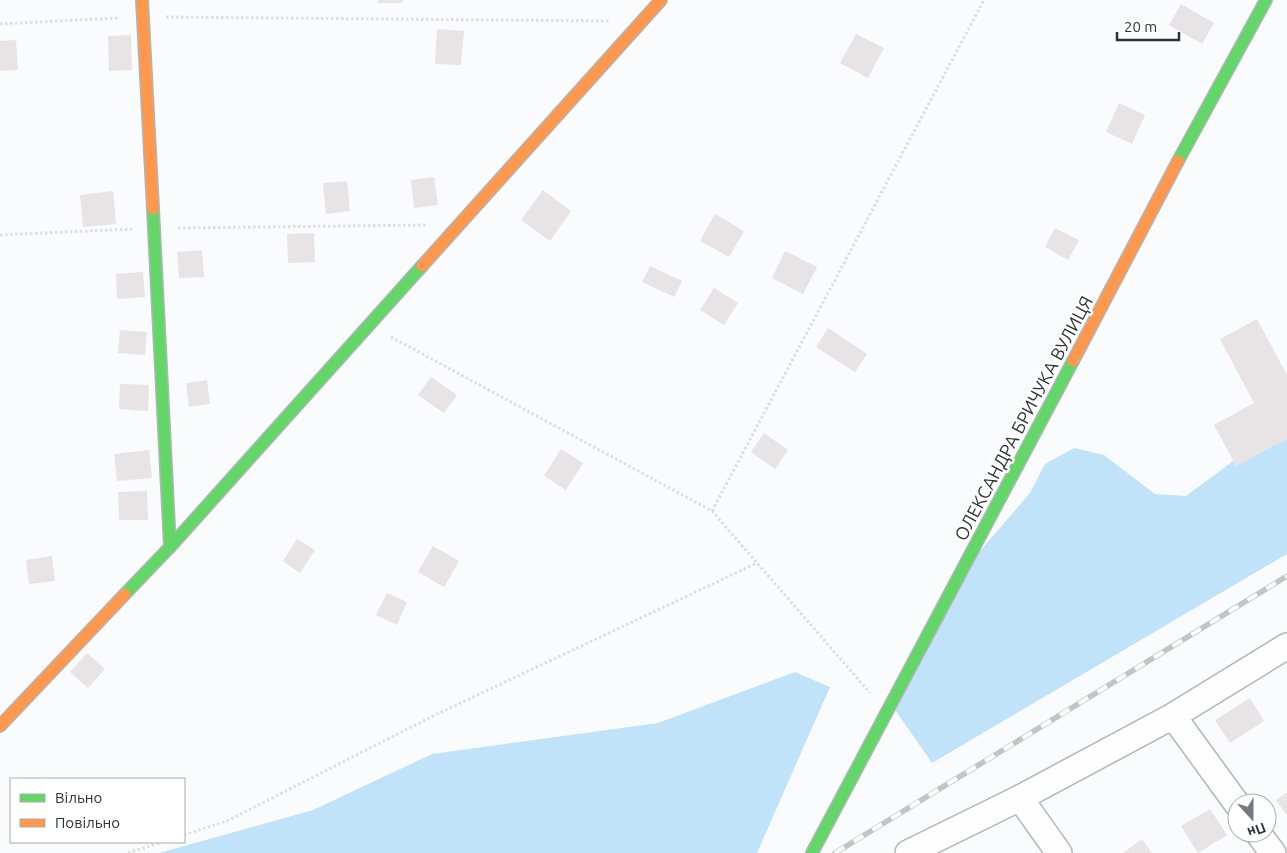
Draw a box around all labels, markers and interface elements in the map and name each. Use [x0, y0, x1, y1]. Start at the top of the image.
scale bar [1117, 10, 1180, 42]
text: 20 m [1124, 18, 1157, 35]
street label: ОЛЕКСАНДРА БРИЧУКА ВУЛИЦЯ [950, 292, 1096, 544]
legend [10, 778, 185, 843]
text: Вільно [55, 789, 102, 806]
north arrow [1227, 793, 1277, 843]
text: Повільно [55, 814, 120, 831]
text: Пн [1245, 819, 1268, 841]

